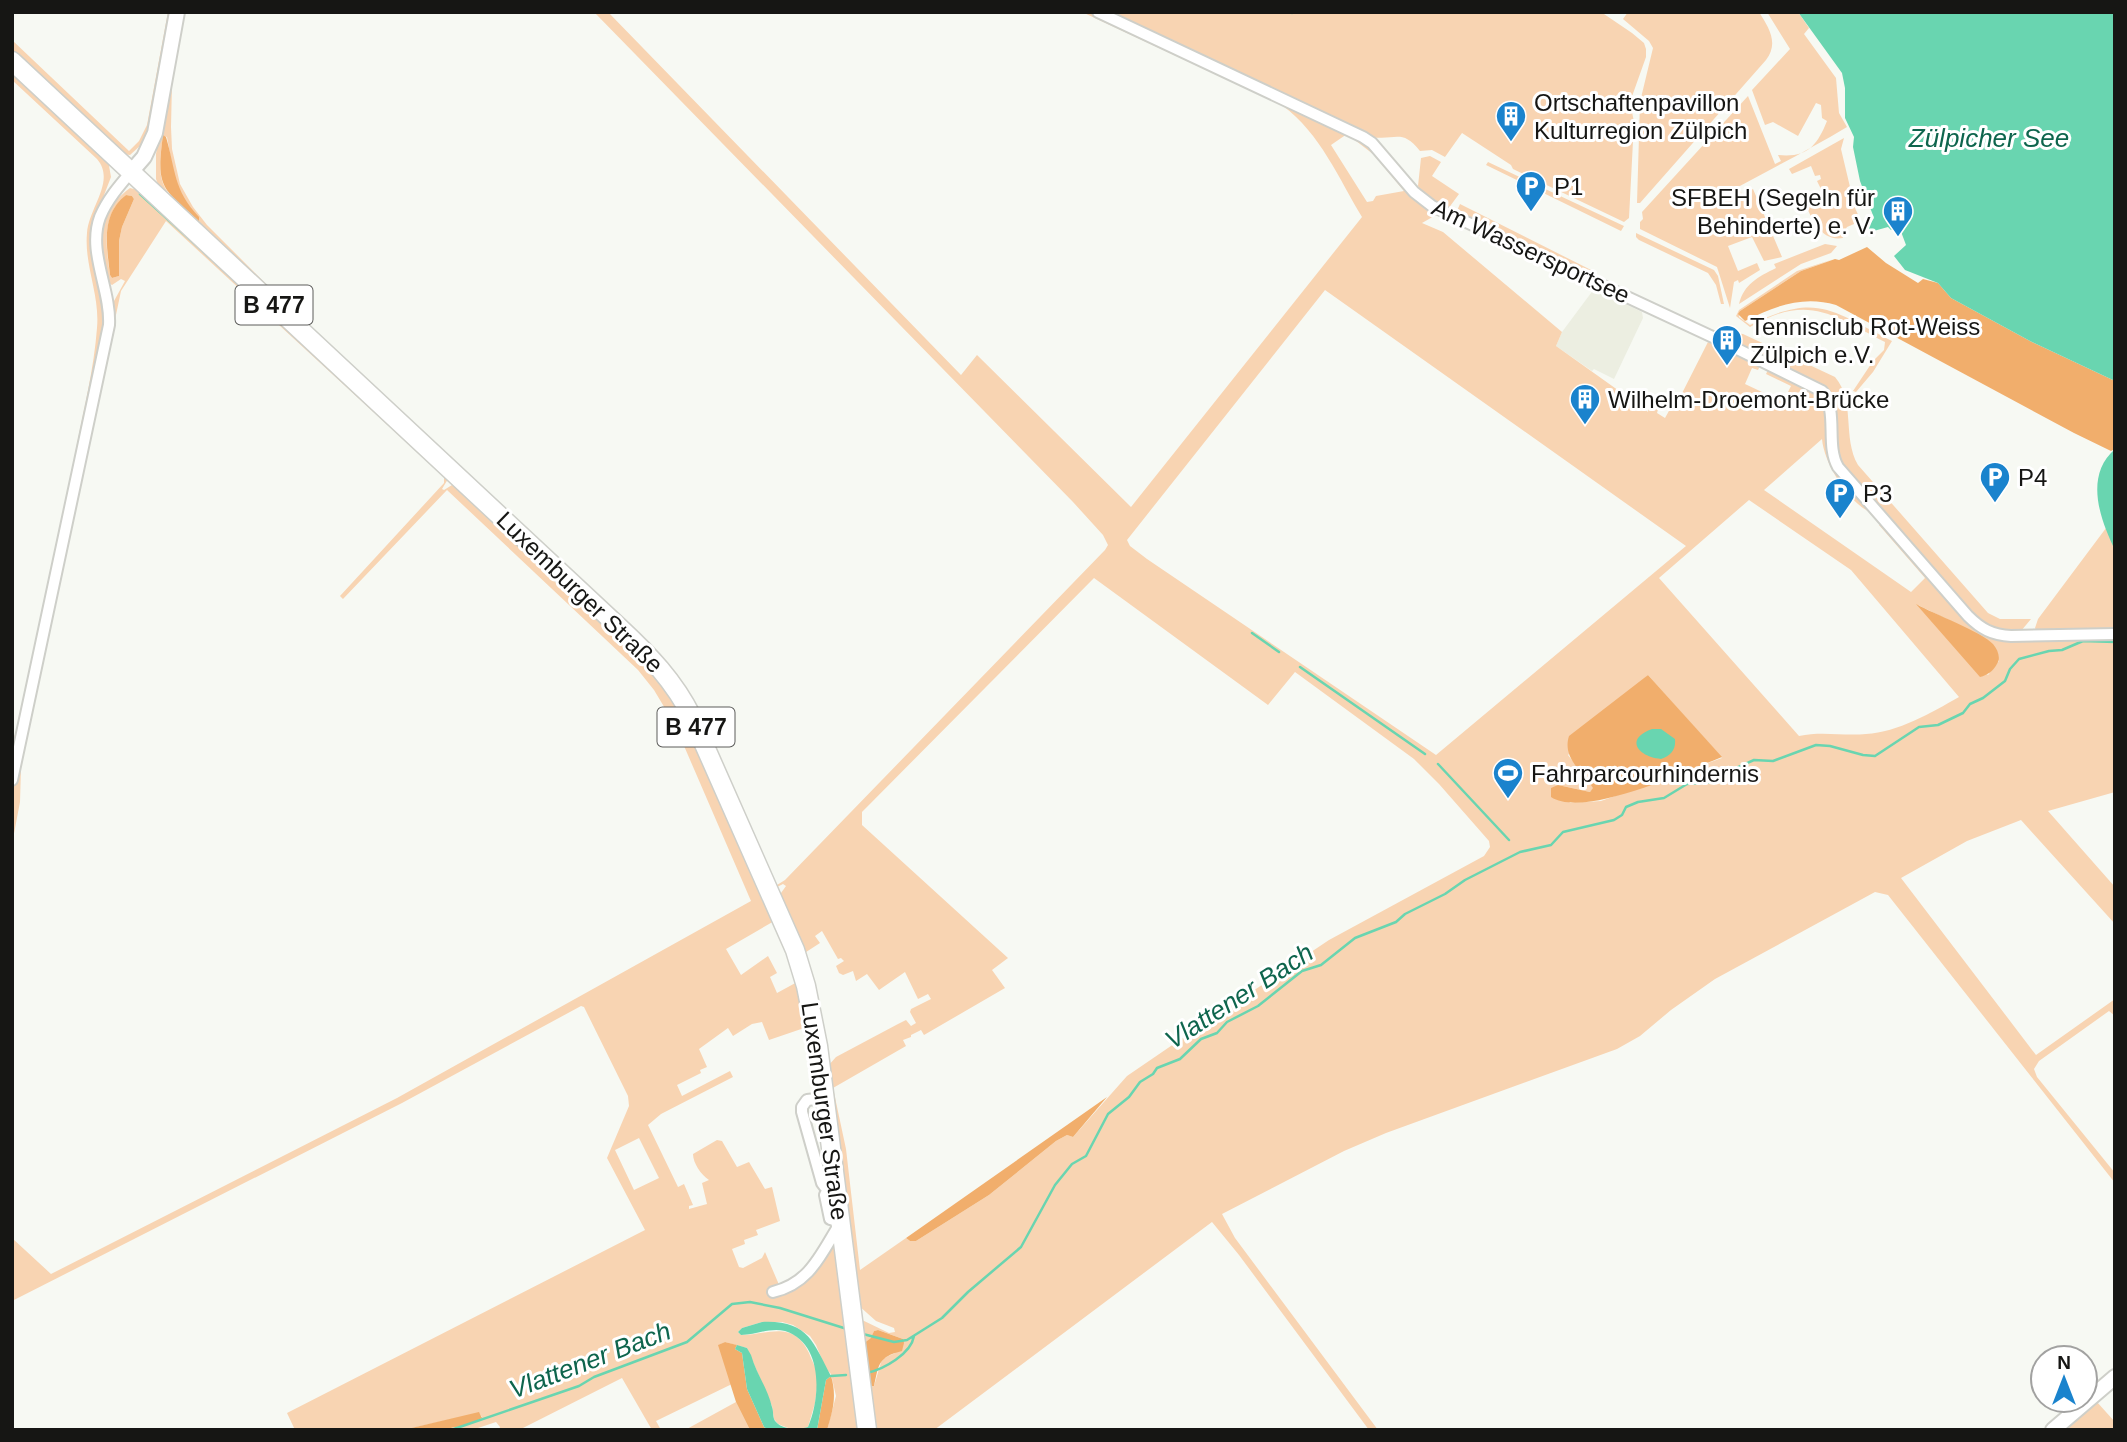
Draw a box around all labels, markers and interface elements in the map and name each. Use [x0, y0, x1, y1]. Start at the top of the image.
place label: Ortschaftenpavillon Kulturregion Zülpich [1534, 89, 1747, 144]
building icon: Ortschaftenpavillon Kulturregion Zülpich [1494, 99, 1528, 143]
water label: Zülpicher See [1908, 123, 2069, 153]
parking icon: P1 [1514, 169, 1548, 213]
place label: P1 [1554, 173, 1583, 200]
place label: SFBEH (Segeln für Behinderte) e. V. [1671, 184, 1875, 239]
street label: Am Wassersportsee [1428, 193, 1634, 309]
building icon: SFBEH (Segeln für Behinderte) e. V. [1881, 194, 1915, 238]
road number: B 477 [236, 286, 312, 324]
place label: Tennisclub Rot-Weiss Zülpich e.V. [1750, 313, 1980, 368]
building icon: Tennisclub Rot-Weiss Zülpich e.V. [1710, 323, 1744, 367]
building icon: Wilhelm-Droemont-Brücke [1568, 382, 1602, 426]
place label: Wilhelm-Droemont-Brücke [1608, 386, 1889, 413]
parking icon: P4 [1978, 460, 2012, 504]
place label: P4 [2018, 464, 2047, 491]
parking icon: P3 [1823, 476, 1857, 520]
place label: P3 [1863, 480, 1892, 507]
street label: Luxemburger Straße [491, 506, 669, 678]
road number: B 477 [658, 708, 734, 747]
sports icon: Fahrparcourhindernis [1491, 756, 1525, 800]
place label: Fahrparcourhindernis [1531, 760, 1759, 787]
water label: Vlattener Bach [1159, 937, 1319, 1055]
street label: Luxemburger Straße [796, 1000, 854, 1222]
water label: Vlattener Bach [505, 1315, 675, 1405]
north arrow [2029, 1344, 2099, 1414]
text: N [2057, 1352, 2071, 1373]

